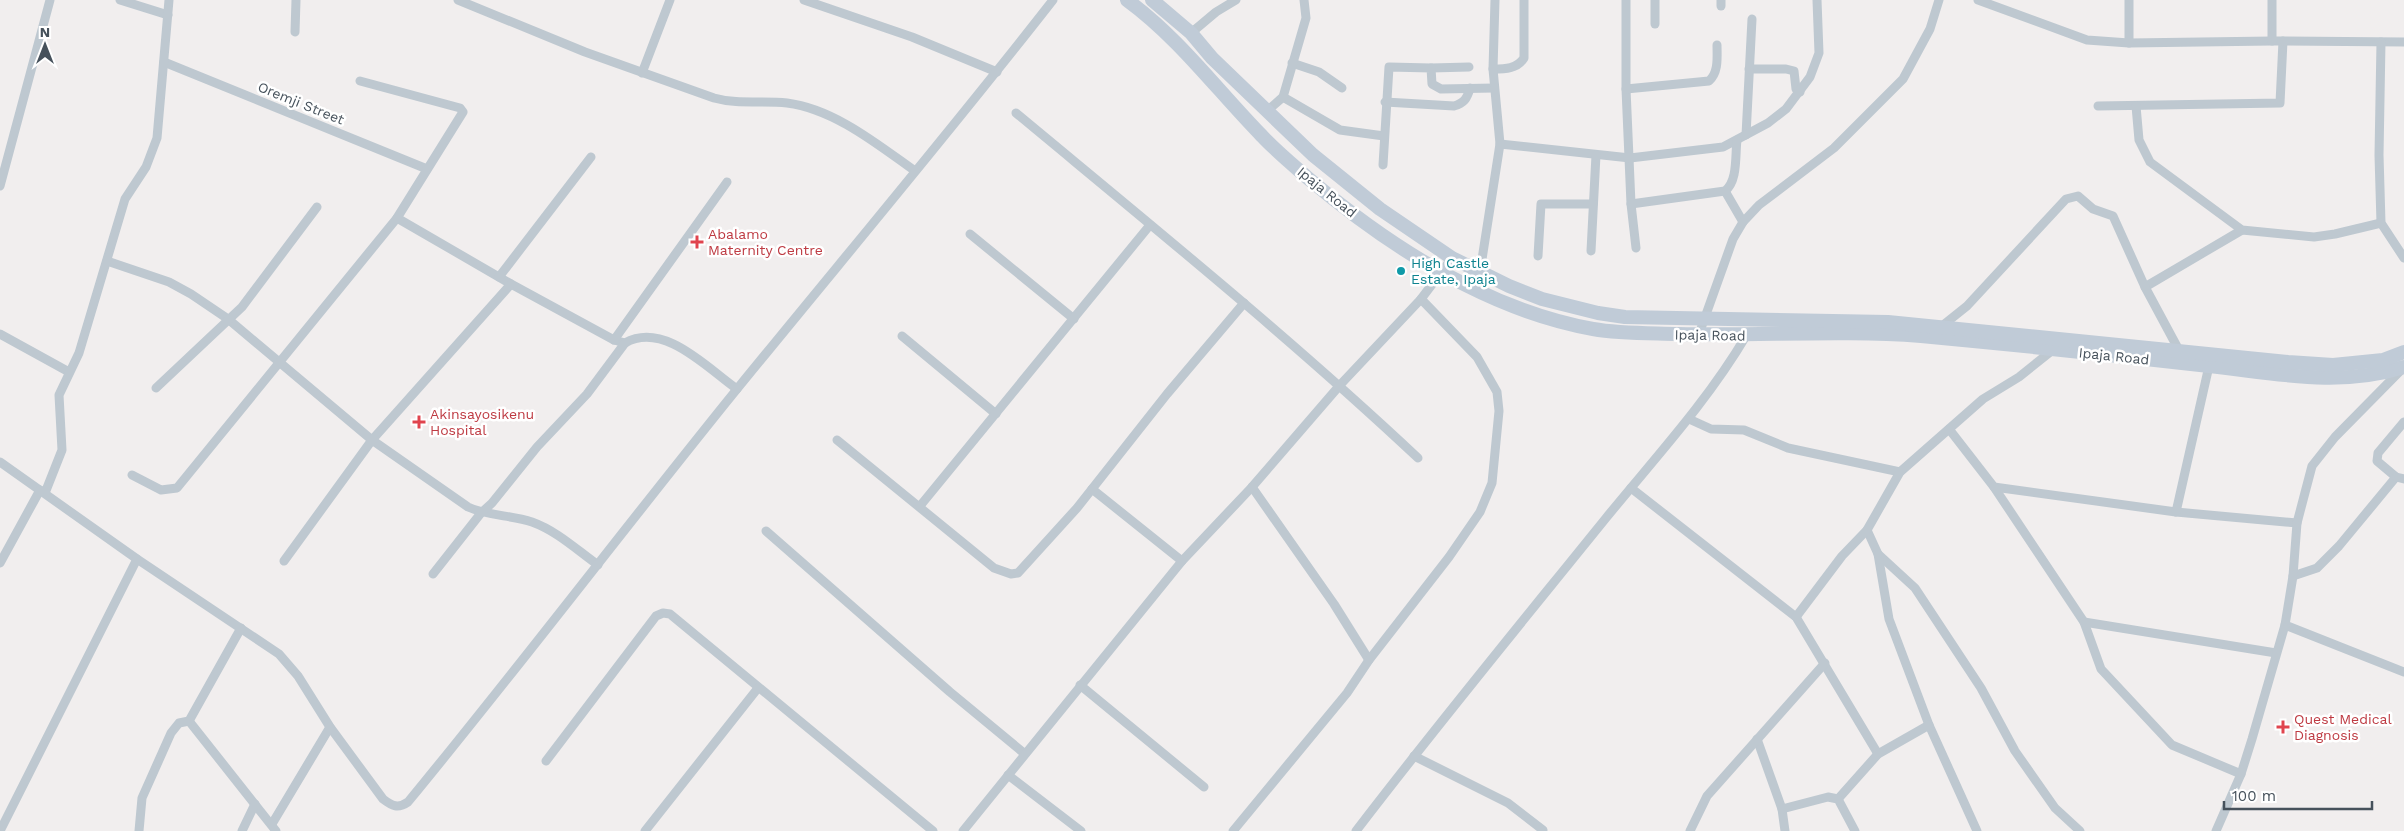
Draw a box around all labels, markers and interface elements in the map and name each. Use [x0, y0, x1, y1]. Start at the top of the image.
north arrow [20, 20, 70, 70]
text: N [40, 24, 50, 40]
street label: Oremji Street [256, 78, 347, 128]
street label: Ipaja Road [1294, 163, 1360, 221]
place label: Abalamo Maternity Centre [708, 226, 823, 258]
marker: Abalamo Maternity Centre [690, 235, 704, 249]
place label: High Castle Estate, Ipaja [1411, 255, 1496, 287]
marker: High Castle Estate, Ipaja [1395, 265, 1407, 277]
street label: Ipaja Road [1674, 326, 1746, 344]
street label: Ipaja Road [2078, 344, 2150, 368]
place label: Akinsayosikenu Hospital [430, 406, 534, 438]
marker: Akinsayosikenu Hospital [412, 415, 426, 429]
place label: Quest Medical Diagnosis [2294, 711, 2392, 743]
marker: Quest Medical Diagnosis [2276, 720, 2290, 734]
scale bar [2224, 778, 2372, 810]
text: 100 m [2232, 787, 2276, 805]

